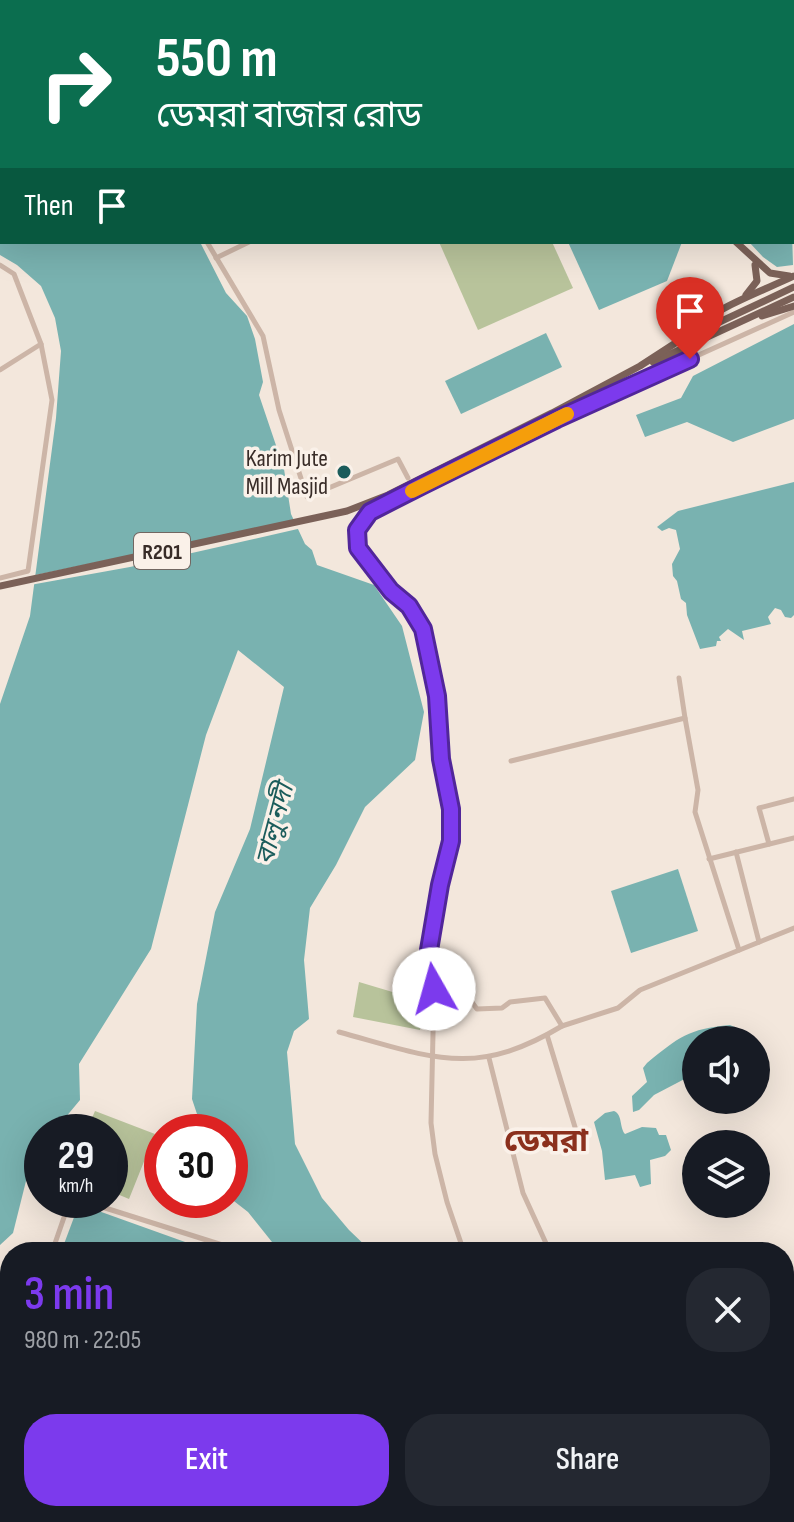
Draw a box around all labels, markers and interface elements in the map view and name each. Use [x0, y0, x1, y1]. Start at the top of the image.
text: 550 m [156, 26, 278, 93]
icon: right [24, 32, 128, 136]
text: ডেমরা বাজার রোড [156, 95, 422, 138]
icon: arrive [90, 184, 134, 228]
text: Then [24, 188, 74, 224]
pin [656, 277, 724, 359]
icon: arrive [668, 289, 712, 333]
place label: Karim Jute Mill Masjid [246, 444, 328, 501]
marker: Karim Jute Mill Masjid [335, 463, 353, 481]
road number: R201 [134, 533, 190, 569]
water label: বালু নদী [249, 775, 302, 868]
position arrow [392, 947, 476, 1031]
map controls [682, 1026, 770, 1218]
button: sound [682, 1026, 770, 1114]
speed limit sign: 30 [144, 1114, 248, 1218]
district label: ডেমরা [504, 1122, 589, 1161]
button: layers [682, 1130, 770, 1218]
text: 29 [58, 1132, 94, 1180]
text: km/h [59, 1174, 93, 1198]
text: 3 min [24, 1266, 114, 1323]
button: close [686, 1268, 770, 1352]
text: 980 m · 22:05 [24, 1325, 141, 1356]
button: Exit [24, 1414, 389, 1506]
button: Share [405, 1414, 770, 1506]

